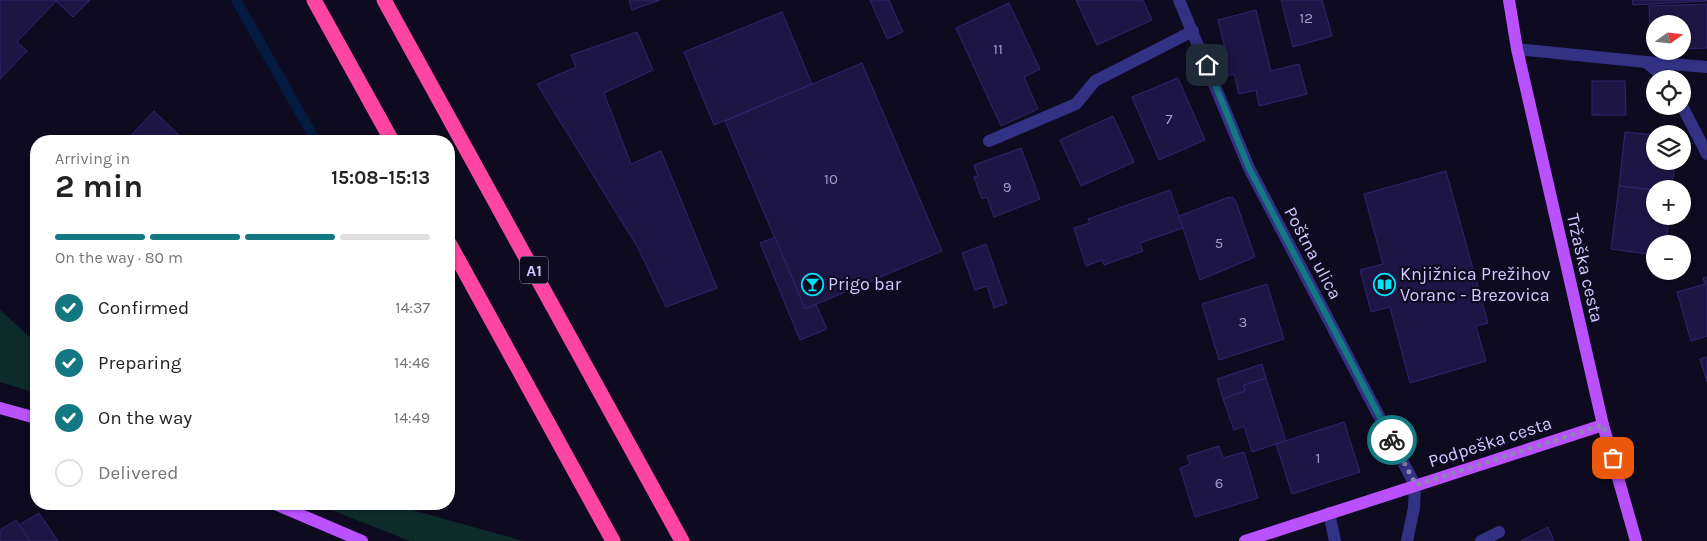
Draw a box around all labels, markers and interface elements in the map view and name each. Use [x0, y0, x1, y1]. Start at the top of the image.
house number: 12 [1299, 9, 1313, 27]
north arrow [1646, 15, 1691, 60]
map controls [1646, 15, 1691, 280]
house number: 11 [993, 40, 1003, 58]
pin [1186, 44, 1228, 86]
icon: home [1193, 51, 1221, 79]
button: locate [1646, 70, 1691, 115]
house number: 7 [1165, 110, 1173, 128]
button: layers [1646, 125, 1691, 170]
text: Arriving in [55, 149, 130, 168]
text: 15:08–15:13 [331, 167, 430, 189]
text: 2 min [55, 168, 143, 205]
house number: 10 [824, 170, 838, 188]
house number: 9 [1003, 178, 1011, 196]
button: + [1646, 180, 1691, 225]
street label: Poštna ulica [1279, 203, 1347, 303]
street label: Tržaška cesta [1562, 211, 1608, 325]
house number: 5 [1215, 234, 1223, 252]
button: − [1646, 235, 1691, 280]
text: On the way · 80 m [55, 248, 183, 267]
road number: A1 [520, 256, 548, 284]
place label: Knjižnica Prežihov Voranc - Brezovica [1400, 263, 1550, 306]
bar icon: Prigo bar [800, 272, 824, 296]
library icon: Knjižnica Prežihov Voranc - Brezovica [1372, 272, 1396, 296]
place label: Prigo bar [828, 273, 902, 295]
icon: check [55, 294, 83, 322]
text: Confirmed [98, 297, 189, 319]
text: 14:37 [395, 298, 430, 317]
house number: 3 [1239, 313, 1247, 331]
icon: check [55, 349, 83, 377]
text: Preparing [98, 352, 181, 374]
text: 14:46 [394, 353, 430, 372]
icon: check [55, 404, 83, 432]
text: On the way [98, 407, 192, 429]
text: 14:49 [394, 408, 430, 427]
street label: Podpeška cesta [1425, 412, 1555, 472]
courier [1367, 415, 1417, 465]
icon: bike [1378, 426, 1406, 454]
pin [1592, 437, 1634, 479]
icon: bag [1599, 444, 1627, 472]
house number: 1 [1316, 449, 1320, 467]
text: Delivered [98, 462, 178, 484]
house number: 6 [1215, 474, 1223, 492]

